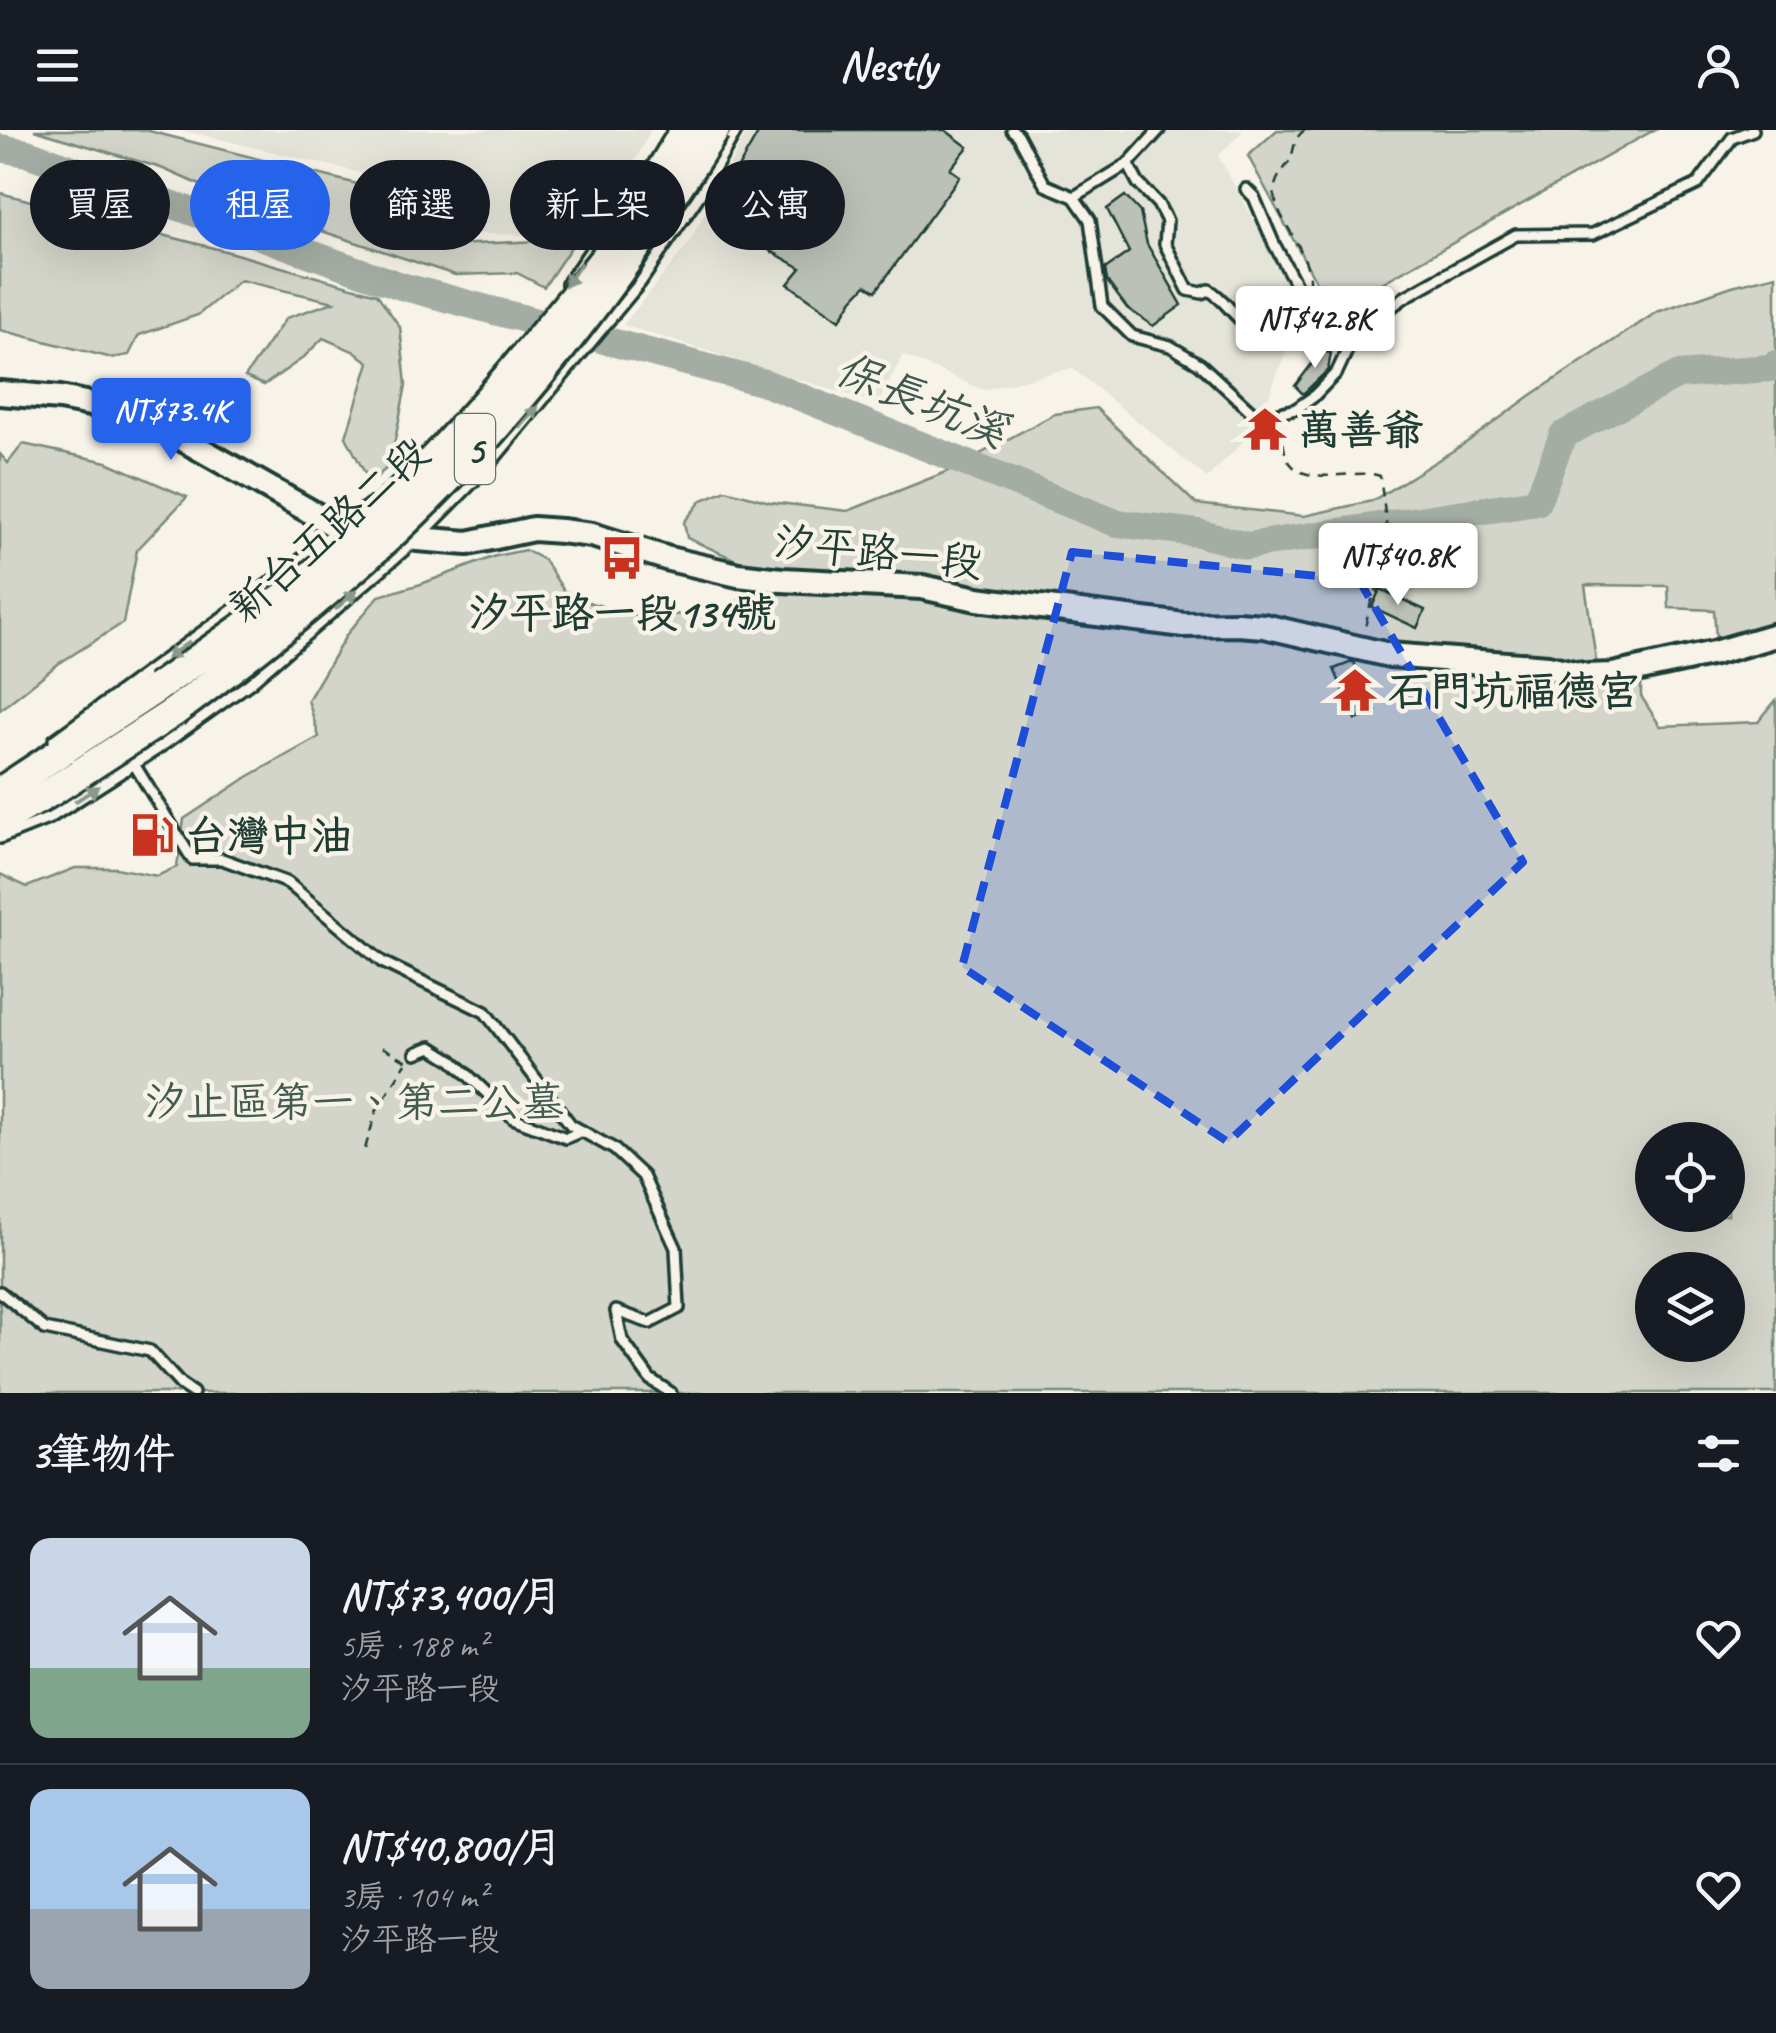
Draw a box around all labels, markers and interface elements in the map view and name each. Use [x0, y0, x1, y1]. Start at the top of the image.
text: Nestly [839, 37, 937, 94]
icon: menu [30, 38, 85, 93]
icon: person [1691, 38, 1746, 93]
chip: 買屋 [30, 160, 170, 250]
chip: 租屋 [190, 160, 330, 250]
chip: 篩選 [350, 160, 490, 250]
chip: 新上架 [510, 160, 685, 250]
chip: 公寓 [705, 160, 845, 250]
one-way arrow [564, 261, 583, 288]
pin: NT$42.8K [1212, 286, 1418, 371]
text: NT$42.8K [1258, 298, 1372, 339]
water label: 保長坑溪 [827, 340, 1017, 461]
pin: NT$73.4K [68, 378, 274, 463]
text: NT$73.4K [114, 390, 228, 431]
place label: 萬善爺 [1298, 404, 1424, 457]
one-way arrow [518, 405, 539, 430]
temple icon: 萬善爺 [1241, 405, 1289, 453]
road number: 5 [455, 414, 495, 484]
street label: 新台五路二段 [218, 426, 440, 634]
street label: 汐平路一段 [771, 515, 985, 590]
pin: NT$40.8K [1295, 523, 1501, 608]
bus stop icon: 汐平路一段134號 [598, 534, 646, 582]
text: NT$40.8K [1341, 535, 1455, 576]
place label: 汐平路一段134號 [468, 587, 776, 640]
one-way arrow [334, 589, 359, 611]
one-way arrow [165, 639, 191, 659]
place label: 石門坑福德宮 [1388, 665, 1640, 718]
temple icon: 石門坑福德宮 [1331, 666, 1379, 714]
one-way arrow [73, 786, 100, 804]
place label: 台灣中油 [185, 810, 353, 863]
fuel station icon: 台灣中油 [128, 811, 176, 859]
park label: 汐止區第一、第二公墓 [144, 1076, 564, 1129]
map controls [1635, 1122, 1745, 1362]
button: locate [1635, 1122, 1745, 1232]
button: layers [1635, 1252, 1745, 1362]
icon: filters [1691, 1426, 1746, 1481]
text: 3筆物件 [30, 1428, 175, 1481]
text: NT$73,400/月 [340, 1570, 563, 1623]
icon: home [110, 1578, 230, 1698]
icon: heart [1691, 1611, 1746, 1666]
text: 5房 · 188 m² [340, 1625, 487, 1666]
text: 汐平路一段 [340, 1668, 500, 1709]
text: NT$40,800/月 [340, 1821, 563, 1874]
icon: home [110, 1829, 230, 1949]
icon: heart [1691, 1862, 1746, 1917]
text: 3房 · 104 m² [340, 1876, 487, 1917]
text: 汐平路一段 [340, 1919, 500, 1960]

